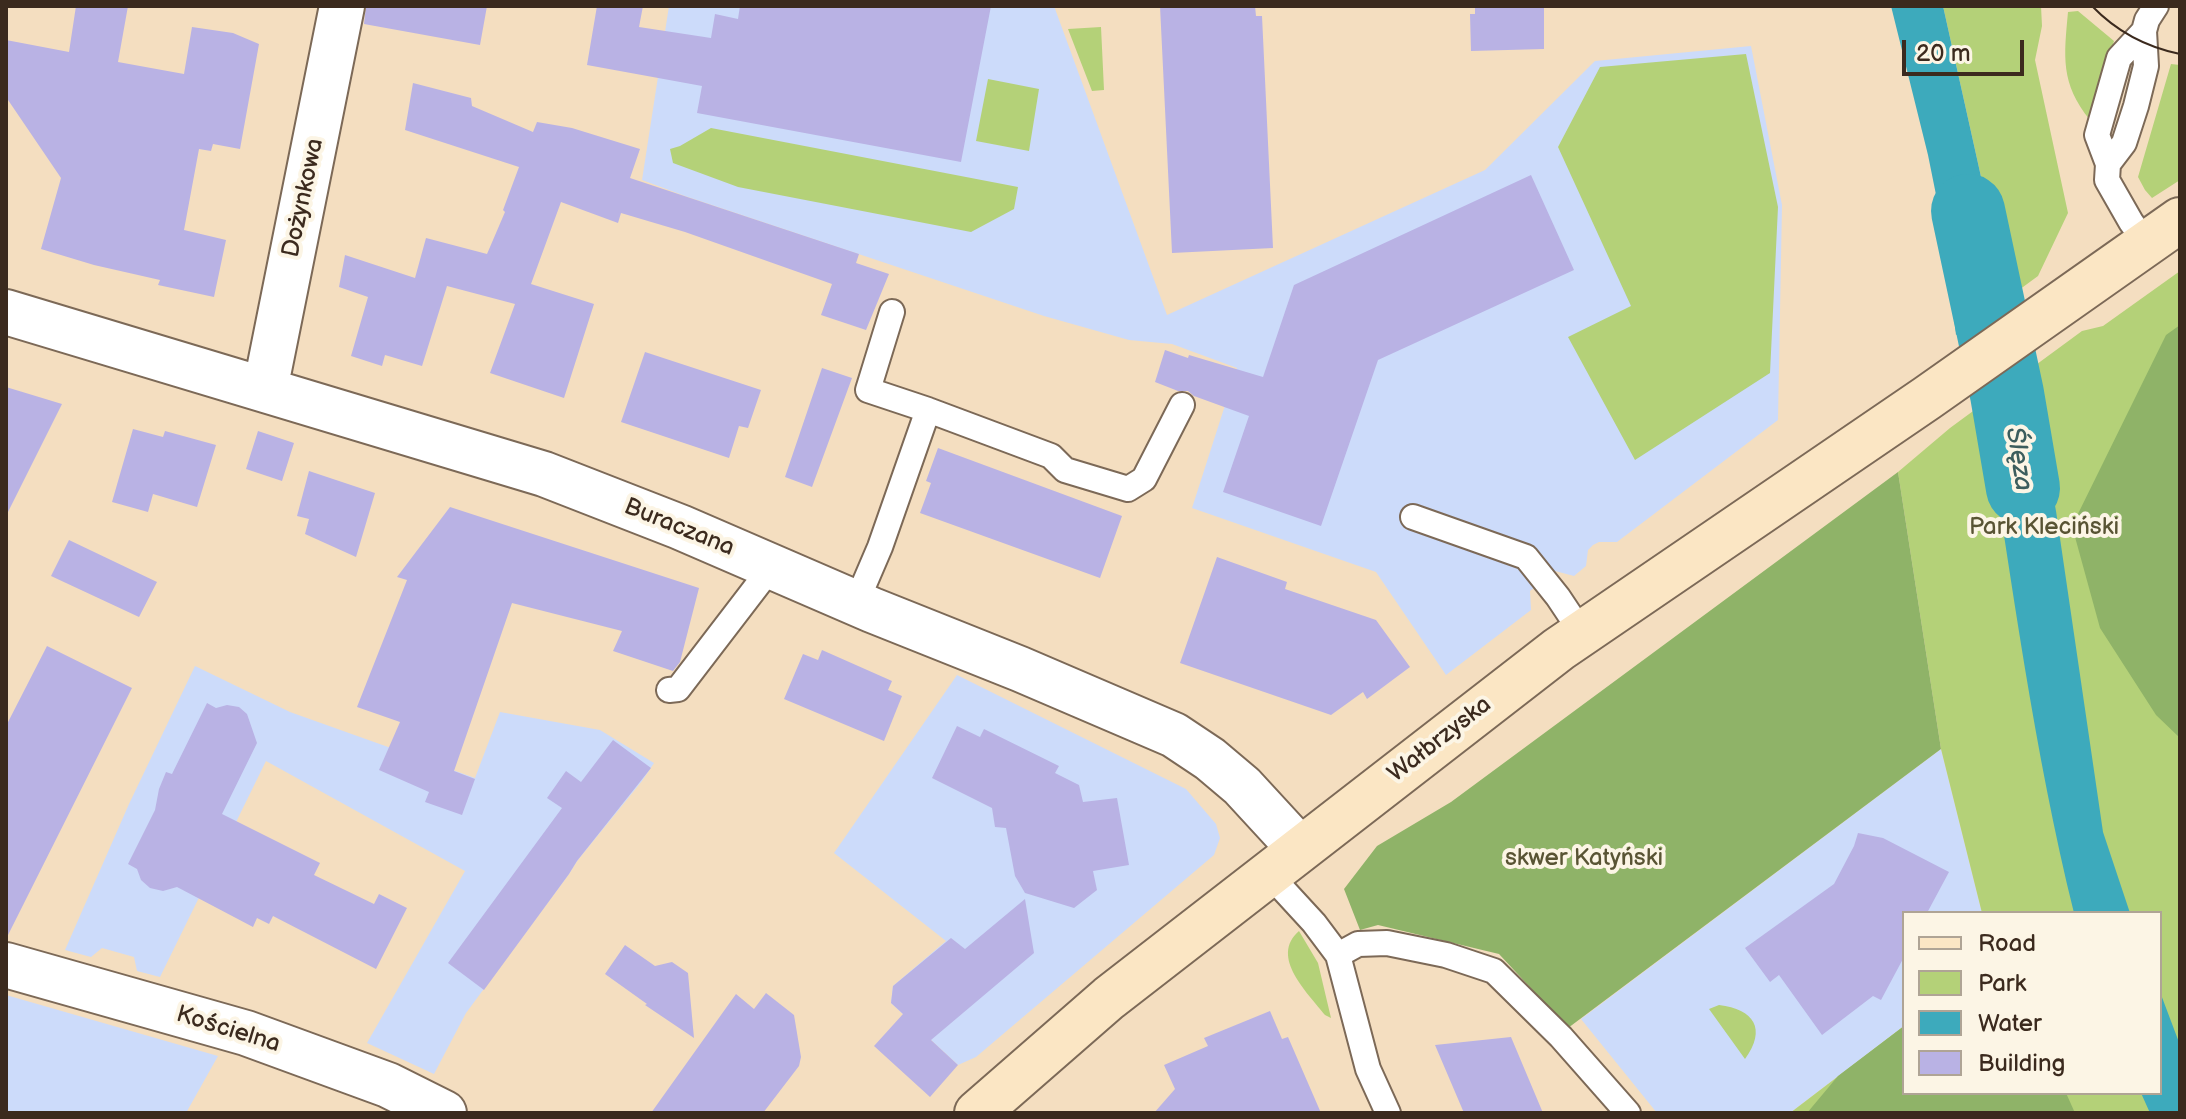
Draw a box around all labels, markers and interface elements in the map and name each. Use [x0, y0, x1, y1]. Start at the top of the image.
scale bar [1906, 24, 2028, 74]
text: 20 m [1916, 39, 1971, 68]
street label: Dożynkowa [277, 136, 331, 260]
water label: Ślęza [1998, 425, 2038, 493]
street label: Buraczana [620, 493, 738, 563]
park label: Park Kleciński [1969, 514, 2119, 542]
street label: Wałbrzyska [1383, 691, 1497, 789]
park label: skwer Katyński [1505, 845, 1663, 873]
legend [1902, 911, 2162, 1095]
text: Road [1978, 929, 2036, 958]
text: Park [1978, 969, 2026, 998]
street label: Kościelna [172, 1001, 284, 1059]
text: Water [1978, 1009, 2042, 1038]
text: Building [1978, 1049, 2065, 1078]

